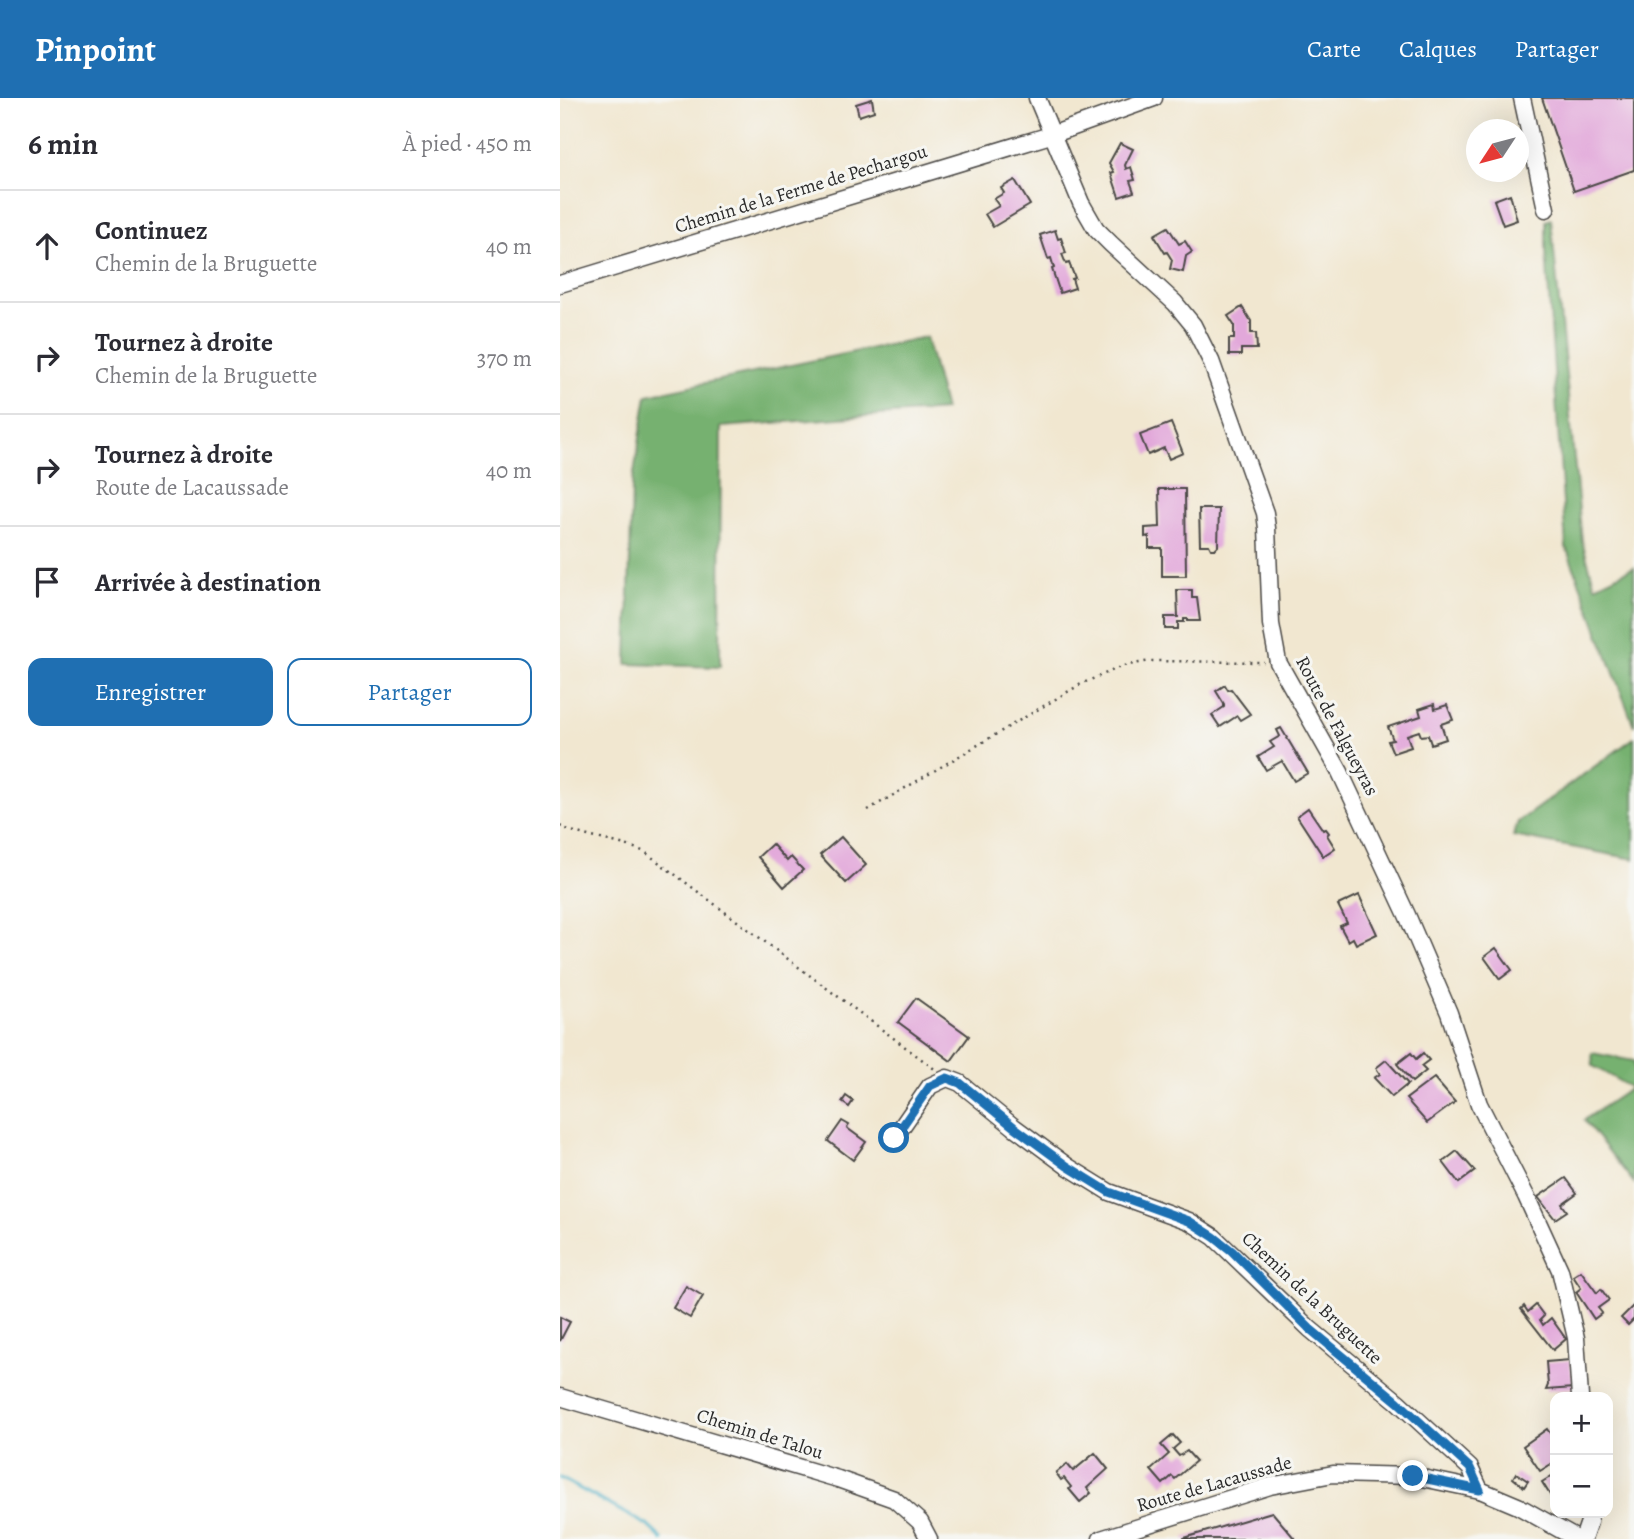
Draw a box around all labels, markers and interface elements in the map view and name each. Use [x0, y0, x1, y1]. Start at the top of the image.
text: Pinpoint [35, 27, 156, 72]
text: Carte [1307, 33, 1361, 65]
text: Calques [1399, 33, 1477, 65]
text: Partager [1515, 33, 1599, 65]
north arrow [1466, 119, 1529, 182]
text: 6 min [28, 124, 98, 164]
text: À pied · 450 m [403, 128, 532, 159]
street label: Chemin de la Ferme de Pechargou [672, 138, 931, 240]
text: Continuez [95, 213, 208, 248]
icon: ahead [28, 227, 66, 265]
text: 40 m [486, 231, 532, 262]
text: Chemin de la Bruguette [95, 248, 317, 279]
text: Tournez à droite [95, 325, 273, 360]
icon: right [28, 339, 66, 377]
text: 370 m [477, 343, 532, 374]
text: Chemin de la Bruguette [95, 360, 317, 391]
text: Tournez à droite [95, 437, 273, 472]
icon: right [28, 451, 66, 489]
text: 40 m [486, 455, 532, 486]
text: Route de Lacaussade [95, 472, 289, 503]
icon: arrive [28, 563, 66, 601]
text: Arrivée à destination [95, 565, 321, 600]
street label: Route de Falgueyras [1289, 652, 1385, 800]
button: Enregistrer [28, 658, 273, 726]
button: Partager [287, 658, 532, 726]
route start [878, 1122, 909, 1153]
street label: Chemin de la Bruguette [1236, 1226, 1388, 1370]
map controls [1550, 1392, 1613, 1518]
button: + [1550, 1392, 1613, 1455]
street label: Chemin de Talou [694, 1402, 827, 1466]
street label: Route de Lacaussade [1133, 1449, 1295, 1519]
button: − [1550, 1455, 1613, 1518]
route end [1397, 1460, 1428, 1491]

